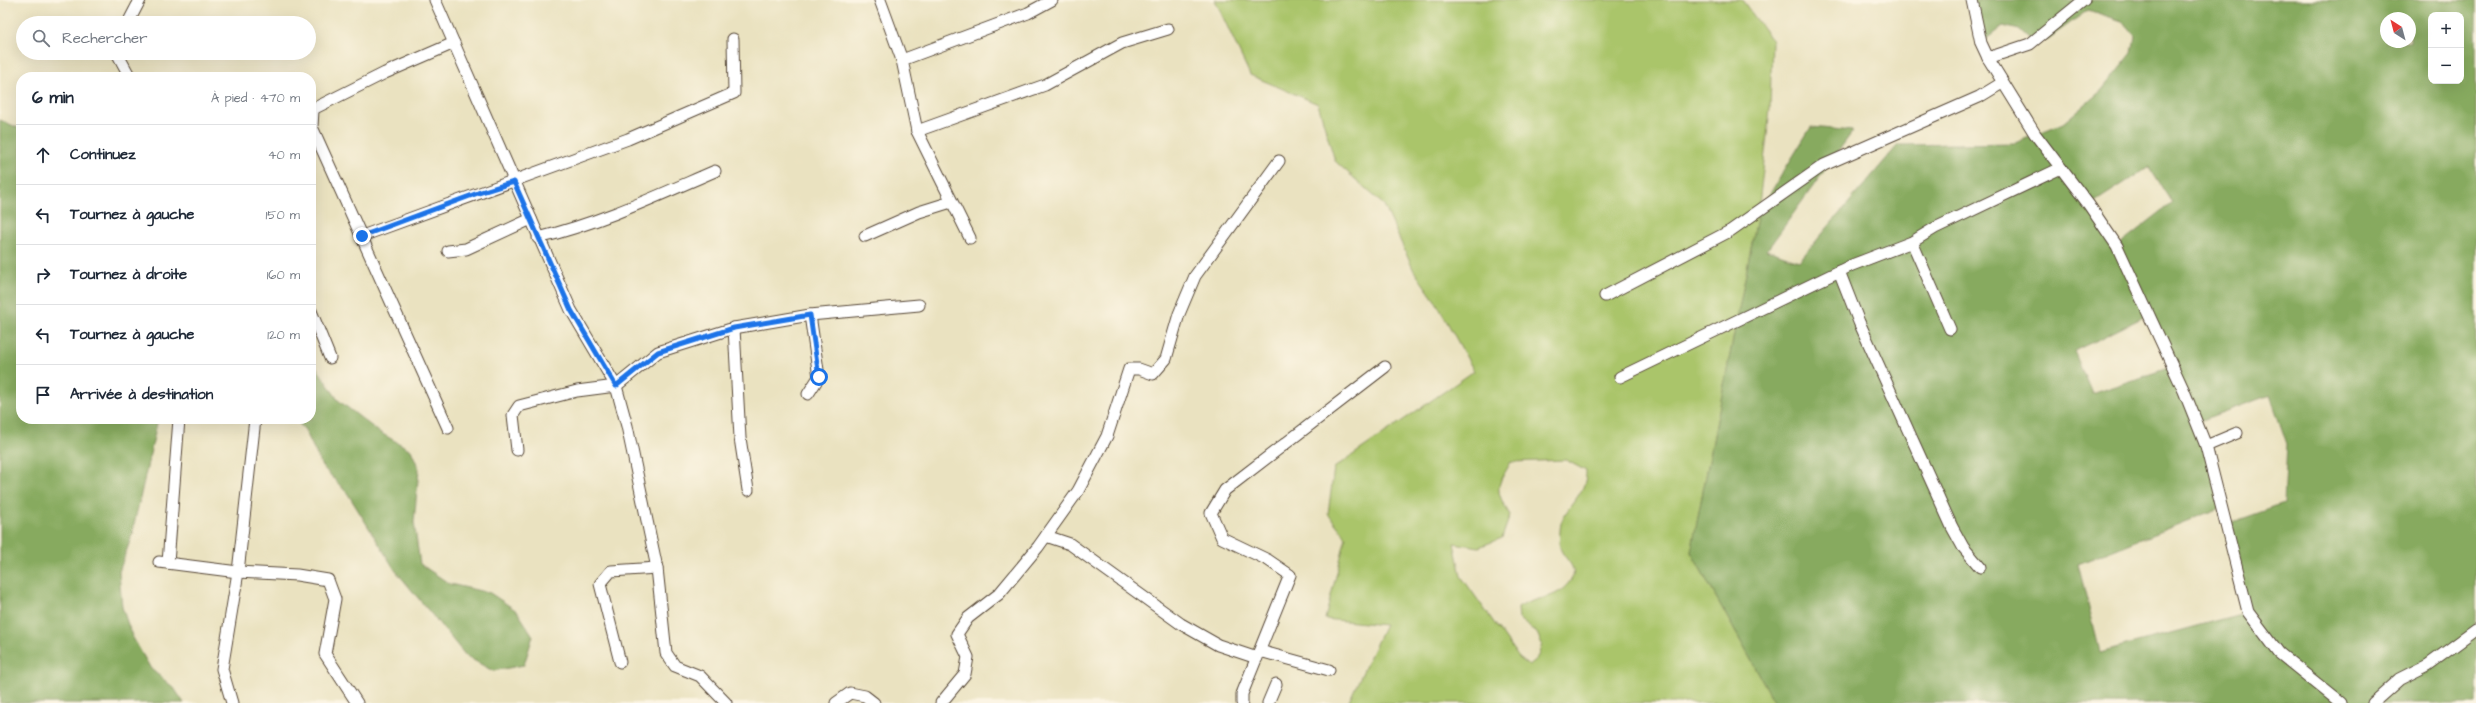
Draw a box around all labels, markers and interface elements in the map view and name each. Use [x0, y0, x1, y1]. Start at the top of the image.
north arrow [2380, 12, 2416, 48]
map controls [2428, 12, 2464, 84]
button: + [2428, 12, 2464, 48]
search box [16, 16, 316, 60]
icon: search [30, 27, 52, 49]
text: Rechercher [62, 28, 147, 49]
button: − [2428, 48, 2464, 84]
text: 6 min [32, 86, 74, 110]
text: À pied · 470 m [211, 89, 300, 107]
icon: ahead [32, 144, 54, 166]
text: Continuez [70, 144, 136, 165]
text: 40 m [268, 146, 300, 164]
icon: left [32, 204, 54, 226]
text: Tournez à gauche [70, 204, 194, 225]
text: 150 m [266, 206, 300, 224]
route end [353, 227, 371, 245]
icon: right [32, 264, 54, 286]
text: Tournez à droite [70, 264, 187, 285]
text: 160 m [267, 266, 300, 284]
icon: left [32, 324, 54, 346]
text: Tournez à gauche [70, 324, 194, 345]
text: 120 m [267, 326, 300, 344]
route start [810, 368, 828, 386]
icon: arrive [32, 384, 54, 406]
text: Arrivée à destination [70, 384, 213, 405]

